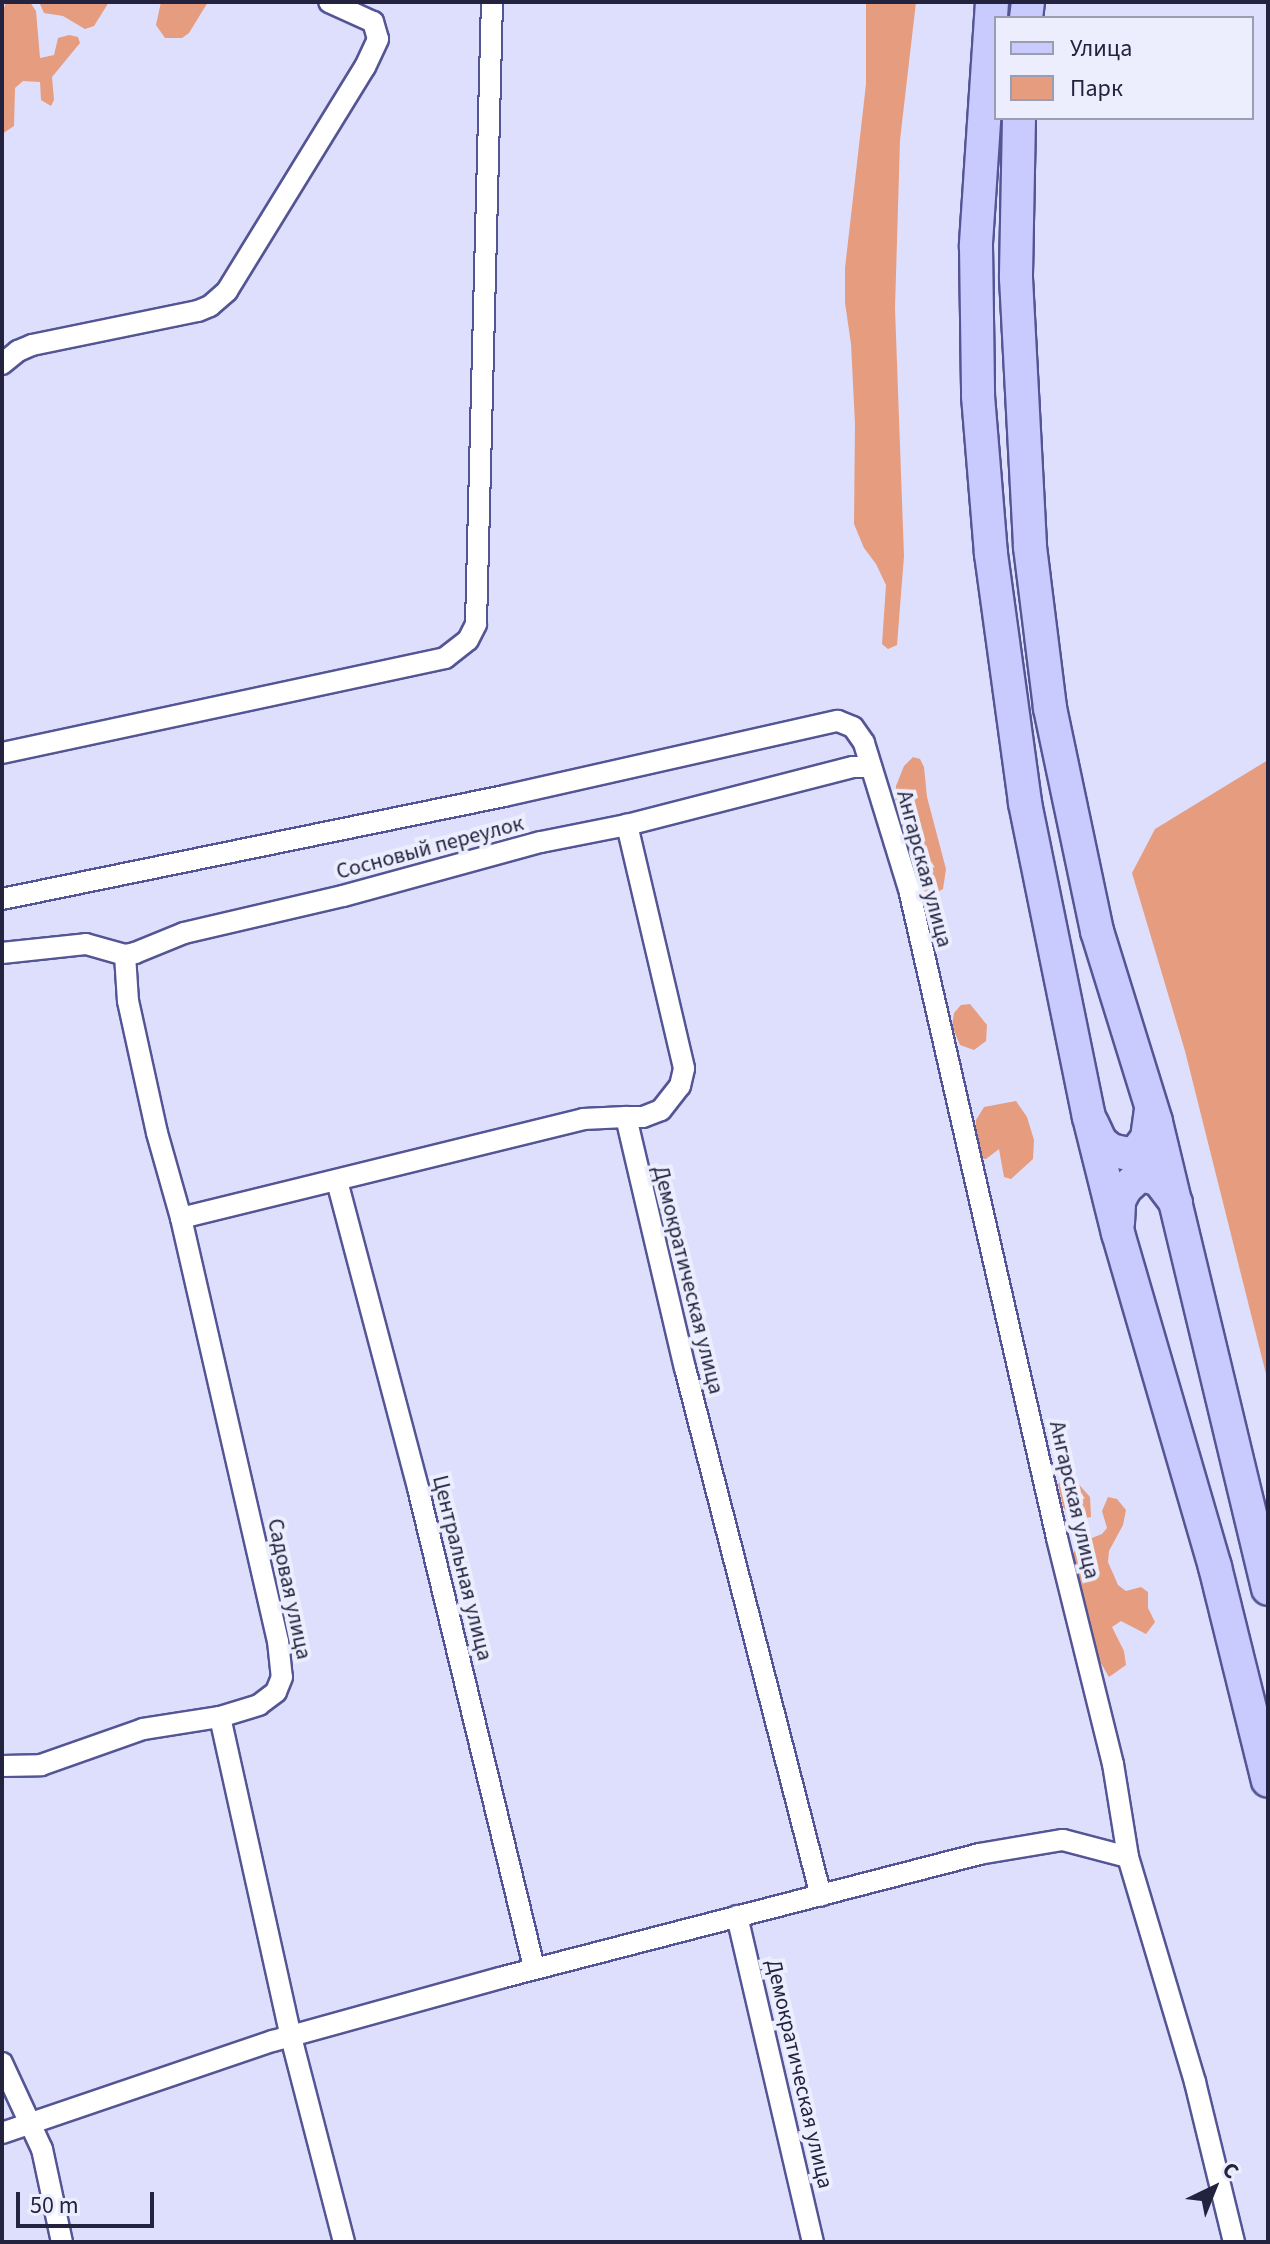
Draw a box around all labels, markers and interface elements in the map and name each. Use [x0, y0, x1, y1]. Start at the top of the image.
legend [994, 16, 1254, 120]
text: Улица [1070, 31, 1132, 66]
text: Парк [1070, 71, 1123, 106]
street label: Ангарская улица [890, 788, 958, 950]
street label: Сосновый переулок [334, 810, 526, 886]
street label: Демократическая улица [647, 1163, 729, 1397]
street label: Ангарская улица [1043, 1419, 1105, 1581]
street label: Центральная улица [426, 1473, 498, 1663]
street label: Садовая улица [261, 1516, 317, 1662]
street label: Демократическая улица [760, 1957, 838, 2191]
north arrow [1174, 2148, 1254, 2228]
text: С [1215, 2154, 1246, 2187]
scale bar [20, 2176, 158, 2226]
text: 50 m [30, 2188, 79, 2223]

